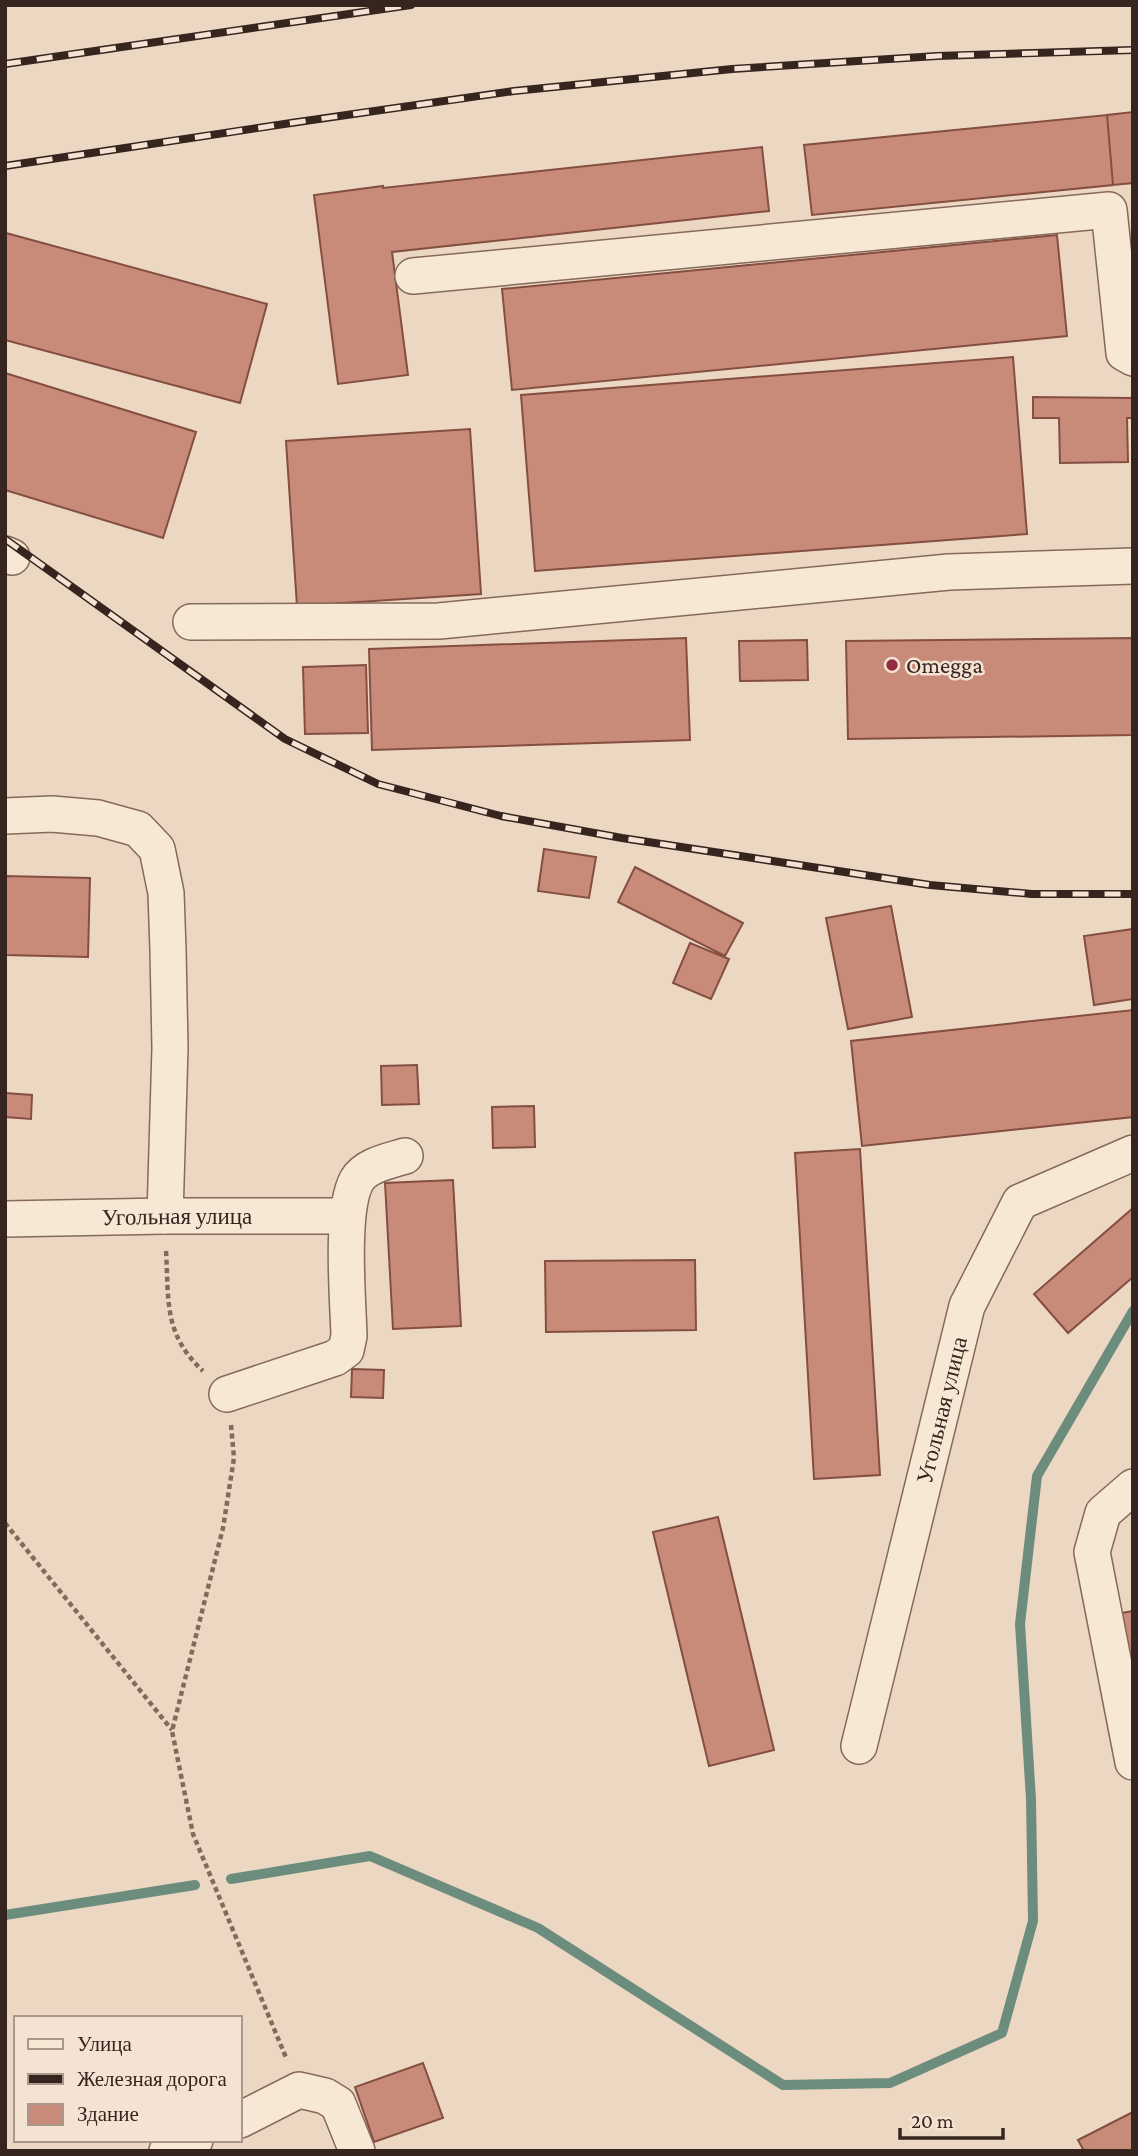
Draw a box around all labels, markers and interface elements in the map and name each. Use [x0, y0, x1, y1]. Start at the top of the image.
place label: Omegga [906, 652, 983, 678]
marker: Omegga [884, 657, 900, 673]
street label: Угольная улица [101, 1203, 252, 1230]
street label: Угольная улица [911, 1334, 972, 1486]
legend [14, 2016, 242, 2142]
text: Улица [77, 2032, 132, 2056]
text: Железная дорога [77, 2067, 227, 2091]
scale bar [900, 2096, 1003, 2140]
text: Здание [77, 2102, 139, 2126]
text: 20 m [911, 2109, 954, 2133]

